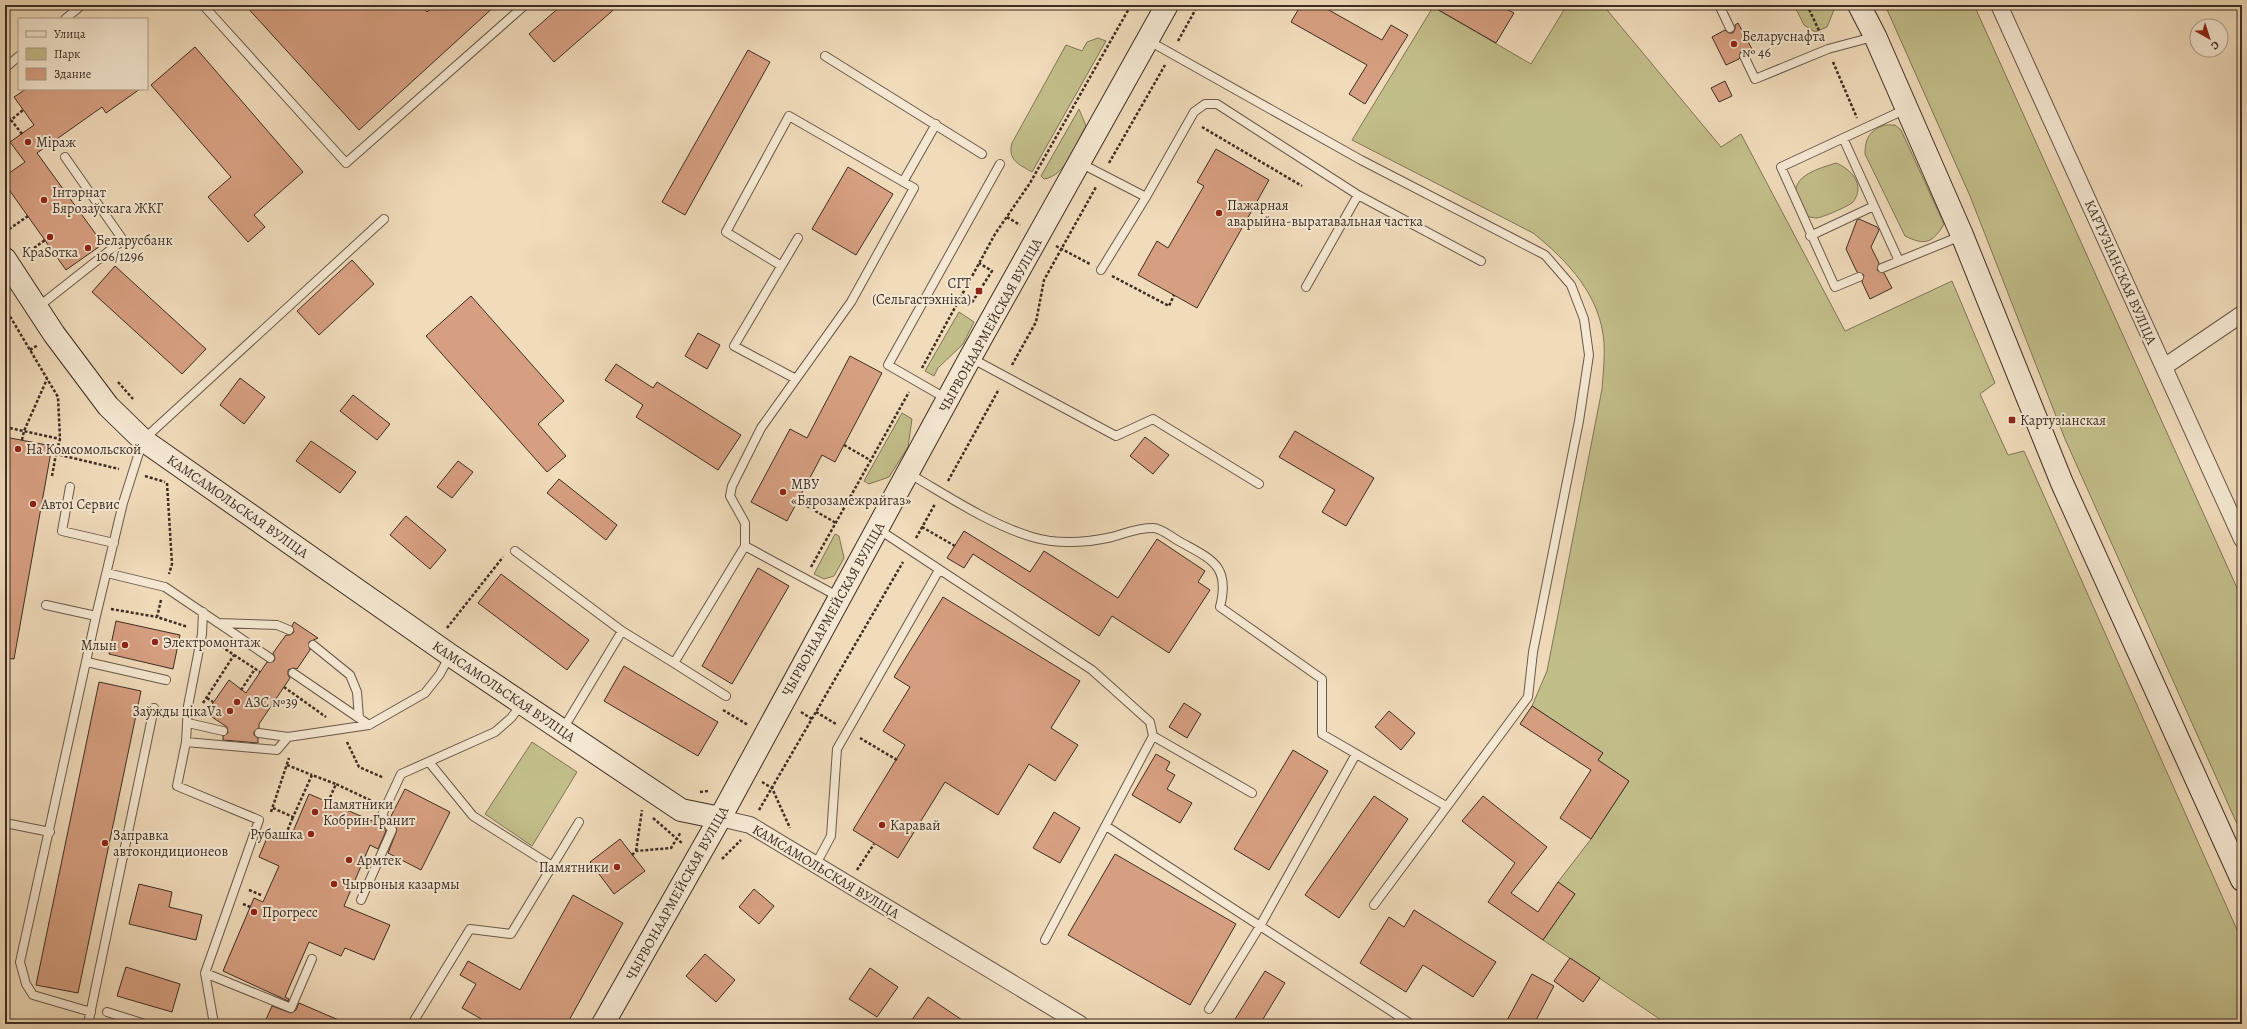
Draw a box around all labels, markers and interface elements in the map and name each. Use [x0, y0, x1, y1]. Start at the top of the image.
legend [18, 18, 148, 90]
north arrow [2189, 18, 2229, 58]
text: Улица [54, 26, 86, 42]
place label: Беларуснафта № 46 [1742, 27, 1826, 62]
text: С [2207, 37, 2222, 53]
marker: Беларуснафта № 46 [1729, 39, 1739, 49]
text: Парк [54, 46, 80, 62]
text: Здание [54, 66, 91, 82]
place label: Міраж [36, 133, 76, 152]
marker: Міраж [23, 137, 33, 147]
place label: Інтэрнат Бярозаўскага ЖКГ [52, 183, 163, 218]
marker: Інтэрнат Бярозаўскага ЖКГ [39, 195, 49, 205]
place label: Пажарная аварыйна-выратавальная частка [1227, 196, 1424, 231]
street label: КАРТУЗІАНСКАЯ ВУЛІЦА [2080, 197, 2161, 348]
marker: Пажарная аварыйна-выратавальная частка [1214, 208, 1224, 218]
place label: Беларусбанк 106/1296 [96, 231, 173, 266]
marker: КраSотка [45, 232, 55, 242]
street label: ЧЫРВОНААРМЕЙСКАЯ ВУЛІЦА [935, 234, 1047, 416]
place label: КраSотка [22, 243, 79, 262]
marker: Беларусбанк 106/1296 [83, 243, 93, 253]
place label: СГТ (Сельгастэхніка) [872, 274, 971, 309]
marker: СГТ (Сельгастэхніка) [974, 286, 984, 296]
place label: Картузіанская [2020, 411, 2106, 430]
marker: Картузіанская [2007, 415, 2017, 425]
place label: На Комсомольской [26, 440, 141, 459]
marker: На Комсомольской [13, 444, 23, 454]
street label: КАМСАМОЛЬСКАЯ ВУЛІЦА [163, 450, 313, 563]
place label: МВУ «Бярозамежрайгаз» [791, 475, 911, 510]
marker: МВУ «Бярозамежрайгаз» [778, 487, 788, 497]
place label: Авто1 Сервис [40, 495, 120, 514]
marker: Авто1 Сервис [28, 499, 38, 509]
street label: ЧЫРВОНААРМЕЙСКАЯ ВУЛІЦА [778, 518, 890, 700]
place label: Электромонтаж [163, 633, 261, 652]
place label: Млын [81, 636, 117, 655]
street label: КАМСАМОЛЬСКАЯ ВУЛІЦА [429, 636, 580, 747]
marker: Электромонтаж [150, 637, 160, 647]
marker: Млын [120, 640, 130, 650]
place label: АЗС №39 [244, 693, 298, 712]
marker: АЗС №39 [232, 697, 242, 707]
place label: Заўжды цікаVа [132, 702, 223, 721]
marker: Заўжды цікаVа [225, 706, 235, 716]
place label: Памятники Кобрин Гранит [323, 795, 415, 830]
street label: ЧЫРВОНААРМЕЙСКАЯ ВУЛІЦА [622, 802, 734, 984]
marker: Памятники Кобрин Гранит [310, 807, 320, 817]
place label: Каравай [890, 816, 940, 835]
street label: КАМСАМОЛЬСКАЯ ВУЛІЦА [749, 820, 904, 923]
marker: Каравай [877, 820, 887, 830]
place label: Рубашка [250, 825, 304, 844]
place label: Заправка автокондиционеов [113, 826, 228, 861]
marker: Рубашка [306, 829, 316, 839]
marker: Заправка автокондиционеов [100, 838, 110, 848]
place label: Армтек [356, 851, 402, 870]
marker: Армтек [344, 855, 354, 865]
place label: Памятники [539, 858, 609, 877]
marker: Памятники [612, 862, 622, 872]
place label: Чырвоныя казармы [342, 875, 460, 894]
marker: Чырвоныя казармы [329, 879, 339, 889]
place label: Прогресс [262, 903, 318, 922]
marker: Прогресс [249, 907, 259, 917]

